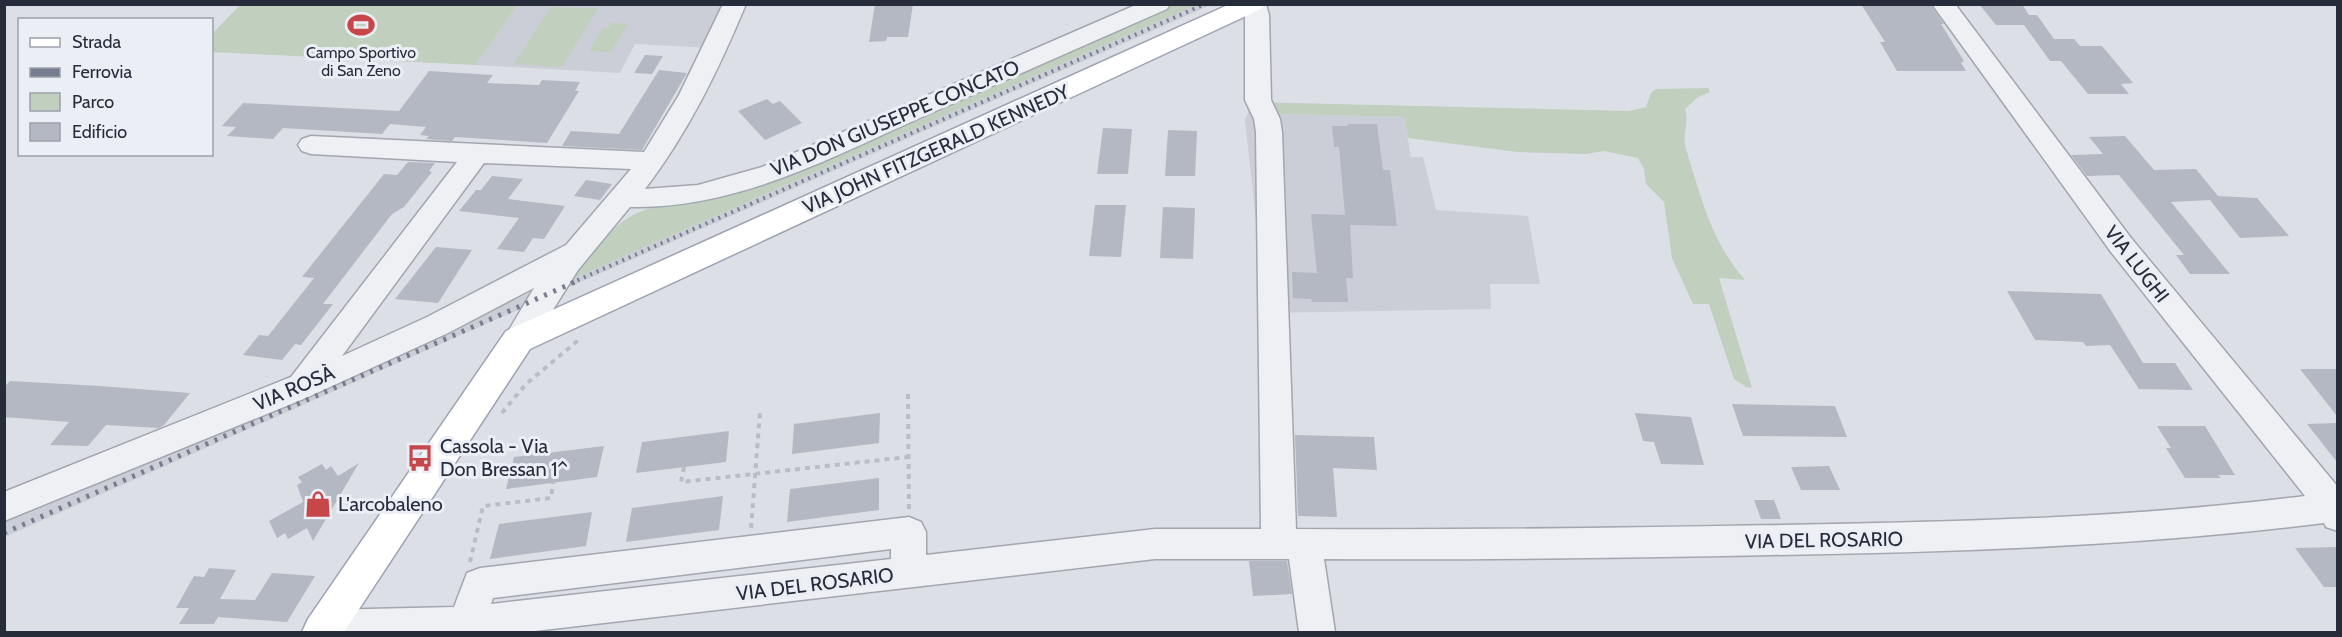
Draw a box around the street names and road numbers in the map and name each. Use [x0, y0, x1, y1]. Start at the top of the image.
street label: VIA DON GIUSEPPE CONCATO [767, 55, 1023, 181]
street label: VIA JOHN FITZGERALD KENNEDY [799, 79, 1074, 219]
street label: VIA LUGHI [2100, 221, 2174, 307]
street label: VIA ROSÀ [250, 360, 339, 416]
street label: VIA DEL ROSARIO [1745, 527, 1903, 553]
street label: VIA DEL ROSARIO [735, 562, 895, 606]

